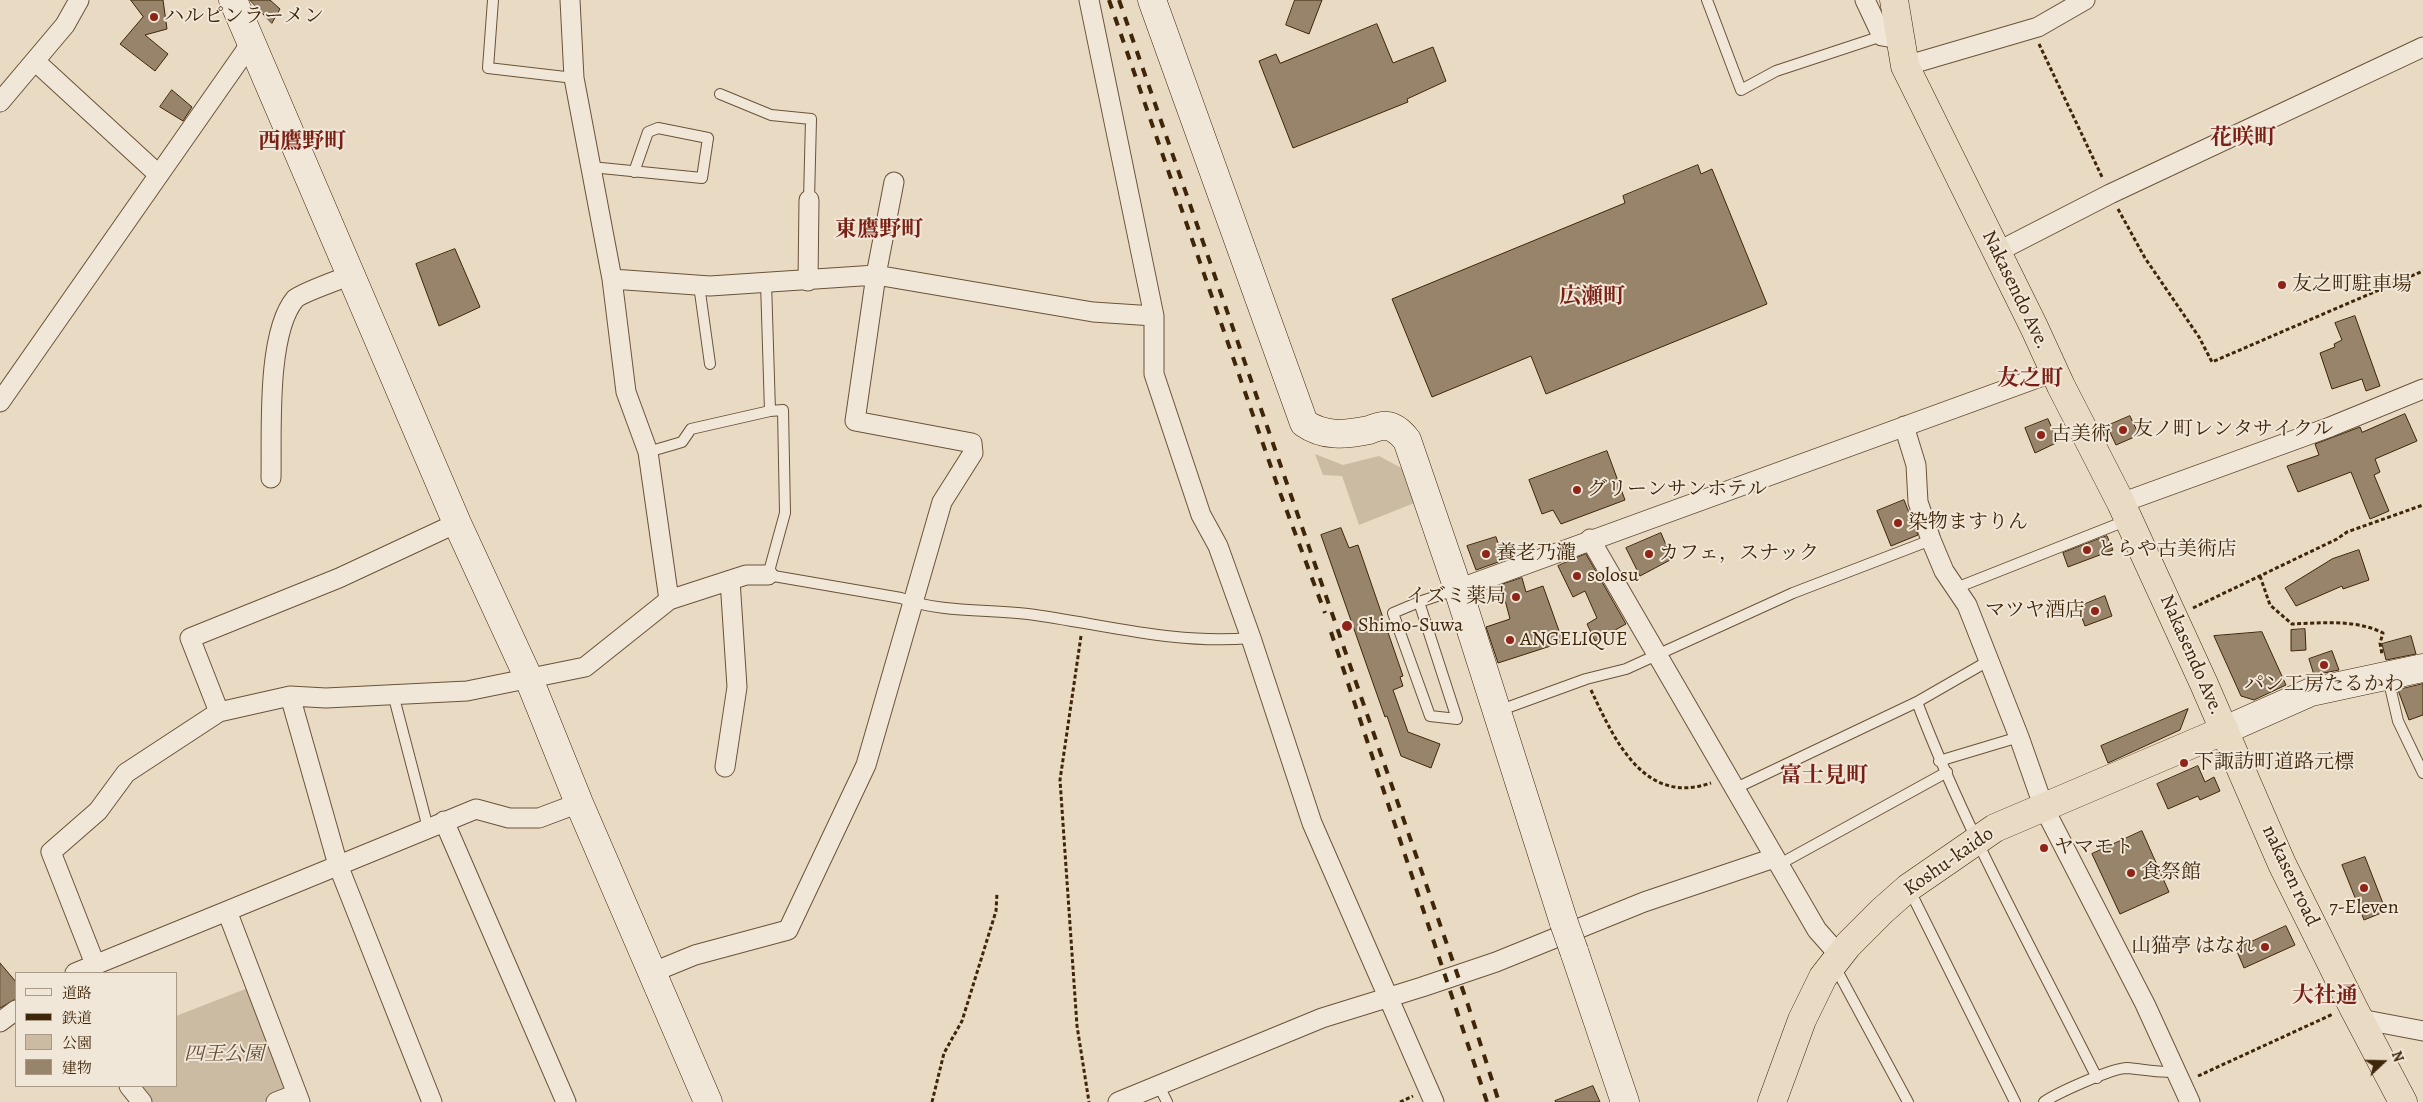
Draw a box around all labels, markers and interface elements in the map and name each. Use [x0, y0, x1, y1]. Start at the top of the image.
place label: ハルピンラーメン [164, 5, 324, 29]
marker: ハルピンラーメン [148, 11, 160, 23]
district label: 花咲町 [2210, 126, 2276, 152]
district label: 西鷹野町 [258, 130, 346, 156]
district label: 東鷹野町 [835, 218, 923, 244]
street label: Nakasendo Ave. [1976, 227, 2054, 353]
place label: 友之町駐車場 [2292, 273, 2412, 297]
marker: 友之町駐車場 [2276, 279, 2288, 291]
district label: 広瀬町 [1559, 285, 1625, 311]
district label: 友之町 [1997, 367, 2063, 393]
place label: 友ノ町レンタサイクル [2133, 418, 2333, 442]
place label: 古美術 [2051, 423, 2111, 447]
marker: 友ノ町レンタサイクル [2117, 424, 2129, 436]
marker: 古美術 [2035, 429, 2047, 441]
place label: グリーンサンホテル [1587, 478, 1767, 502]
marker: グリーンサンホテル [1571, 484, 1583, 496]
place label: 染物ますりん [1908, 511, 2028, 535]
marker: 染物ますりん [1892, 517, 1904, 529]
place label: とらや古美術店 [2097, 538, 2237, 562]
place label: 養老乃瀧 [1496, 542, 1576, 566]
place label: カフェ，スナック [1659, 542, 1819, 566]
marker: とらや古美術店 [2081, 544, 2093, 556]
marker: 養老乃瀧 [1480, 548, 1492, 560]
marker: カフェ，スナック [1643, 548, 1655, 560]
place label: solosu [1587, 564, 1639, 588]
marker: solosu [1571, 570, 1583, 582]
place label: イズミ薬局 [1406, 585, 1506, 609]
marker: イズミ薬局 [1510, 591, 1522, 603]
street label: Nakasendo Ave. [2154, 591, 2228, 719]
place label: マツヤ酒店 [1985, 599, 2085, 623]
marker: マツヤ酒店 [2089, 605, 2101, 617]
place label: Shimo-Suwa [1358, 614, 1463, 638]
marker: Shimo-Suwa [1340, 619, 1354, 633]
place label: ANGELIQUE [1520, 628, 1628, 652]
marker: ANGELIQUE [1504, 634, 1516, 646]
marker: パン工房たるかわ [2318, 659, 2330, 671]
place label: パン工房たるかわ [2244, 673, 2404, 697]
place label: 下諏訪町道路元標 [2194, 751, 2354, 775]
marker: 下諏訪町道路元標 [2178, 757, 2190, 769]
district label: 富士見町 [1780, 764, 1868, 790]
street label: Koshu-kaido [1899, 822, 1999, 902]
street label: nakasen road [2256, 822, 2324, 930]
place label: ヤマモト [2054, 836, 2134, 860]
marker: ヤマモト [2038, 842, 2050, 854]
place label: 食祭館 [2141, 861, 2201, 885]
marker: 食祭館 [2125, 867, 2137, 879]
marker: 7-Eleven [2358, 882, 2370, 894]
place label: 7-Eleven [2329, 896, 2399, 920]
place label: 山猫亭 はなれ [2131, 935, 2255, 959]
marker: 山猫亭 はなれ [2259, 941, 2271, 953]
legend [15, 972, 178, 1087]
text: 道路 [62, 983, 92, 1003]
district label: 大社通 [2292, 984, 2358, 1010]
text: 鉄道 [62, 1008, 92, 1028]
text: 公園 [62, 1033, 92, 1053]
north arrow [2358, 1037, 2408, 1087]
park label: 四王公園 [184, 1043, 264, 1067]
text: N [2387, 1048, 2408, 1065]
text: 建物 [62, 1058, 92, 1078]

